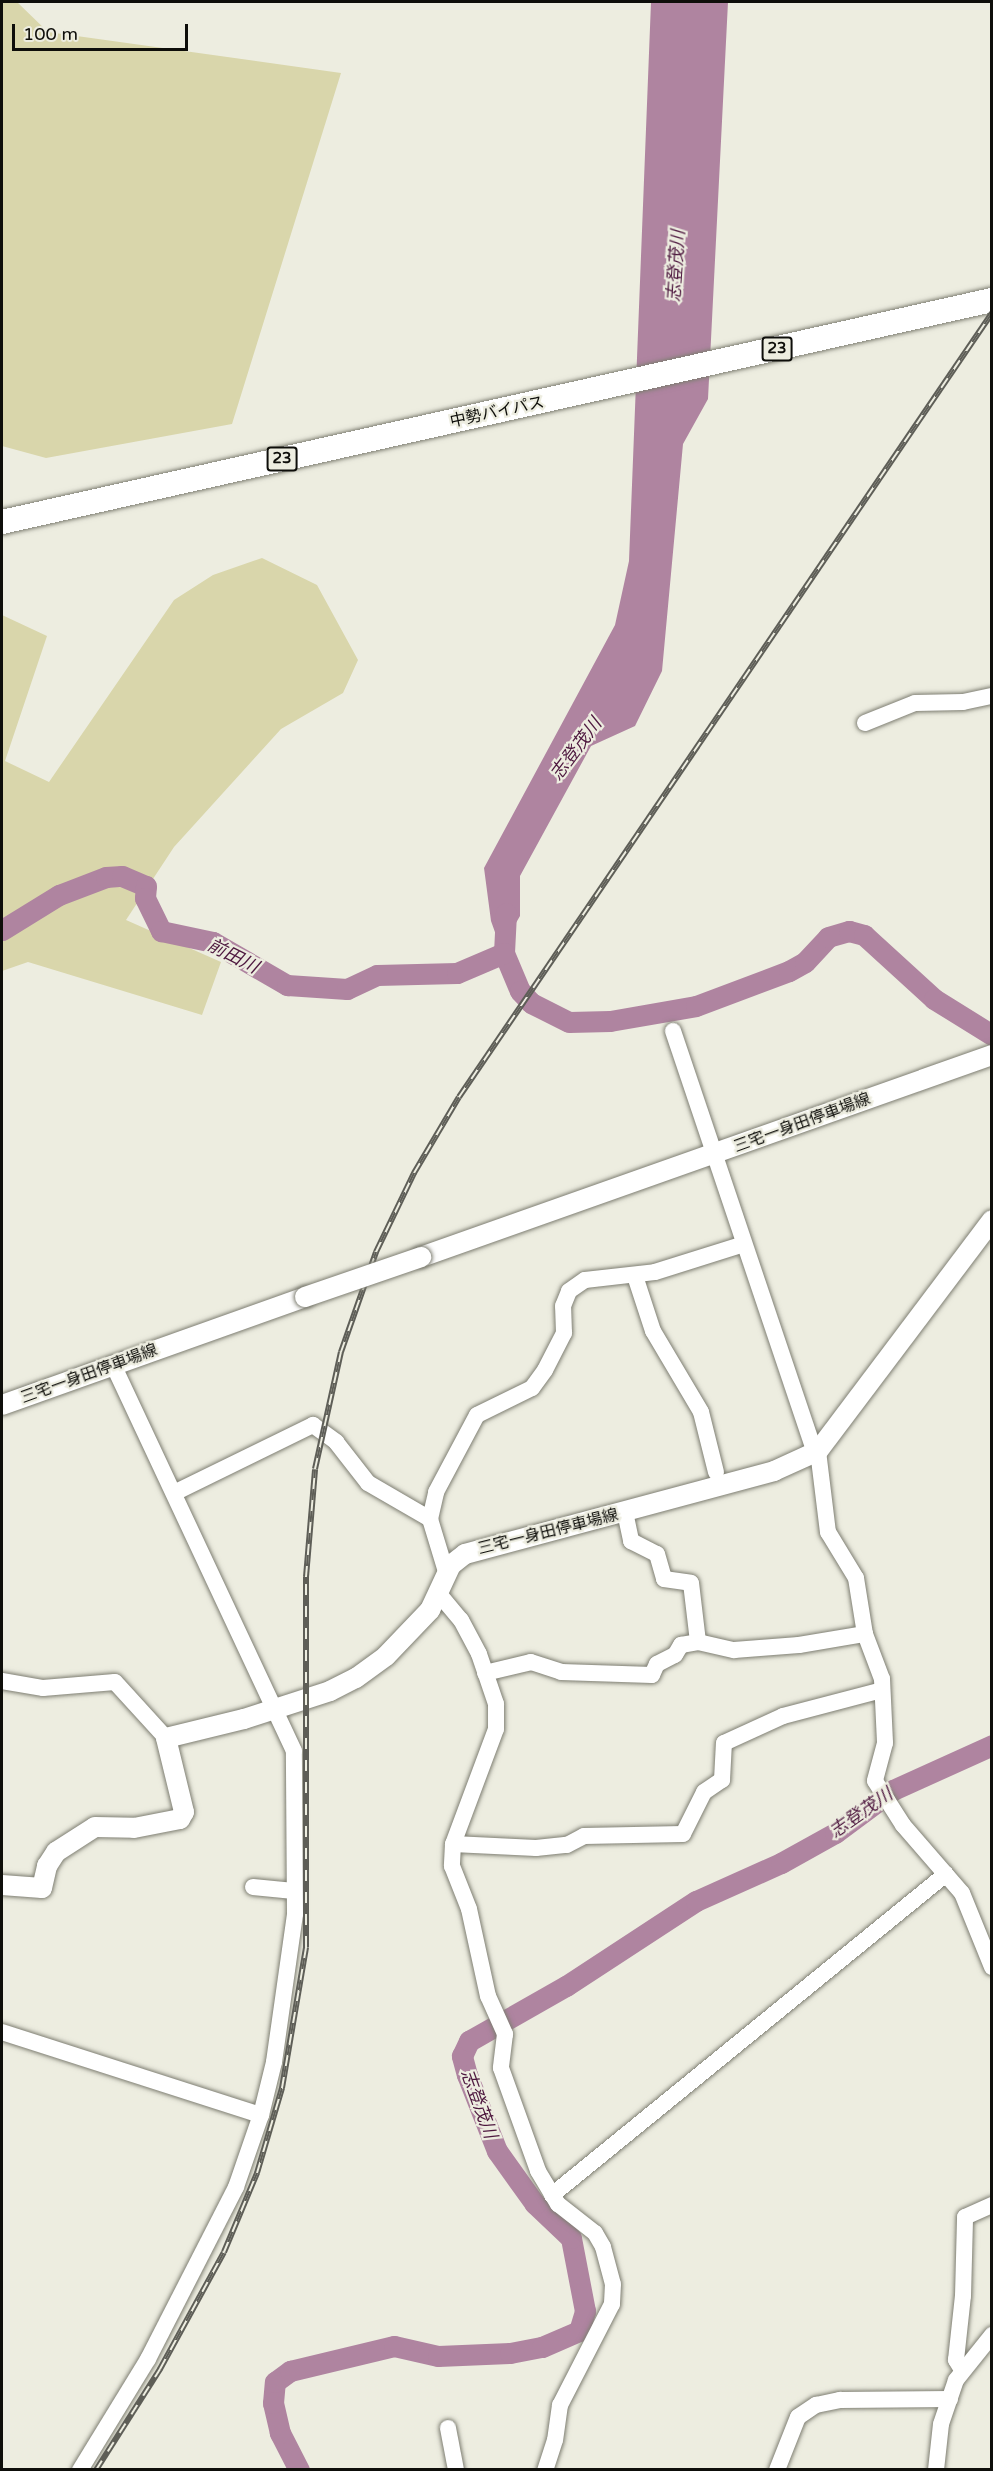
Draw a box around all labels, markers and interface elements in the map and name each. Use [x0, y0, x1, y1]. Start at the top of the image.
scale bar [15, 12, 190, 50]
text: 100 m [23, 23, 78, 45]
water label: 志登茂川 [663, 229, 689, 303]
road number: 23 [760, 337, 794, 361]
street label: 中勢バイパス [448, 393, 546, 431]
road number: 23 [266, 447, 298, 471]
water label: 志登茂川 [546, 714, 606, 784]
water label: 前田川 [204, 934, 262, 978]
street label: 三宅一身田停車場線 [731, 1089, 873, 1157]
street label: 三宅一身田停車場線 [18, 1340, 160, 1408]
street label: 三宅一身田停車場線 [476, 1505, 620, 1559]
water label: 志登茂川 [825, 1784, 897, 1842]
water label: 志登茂川 [457, 2066, 501, 2142]

